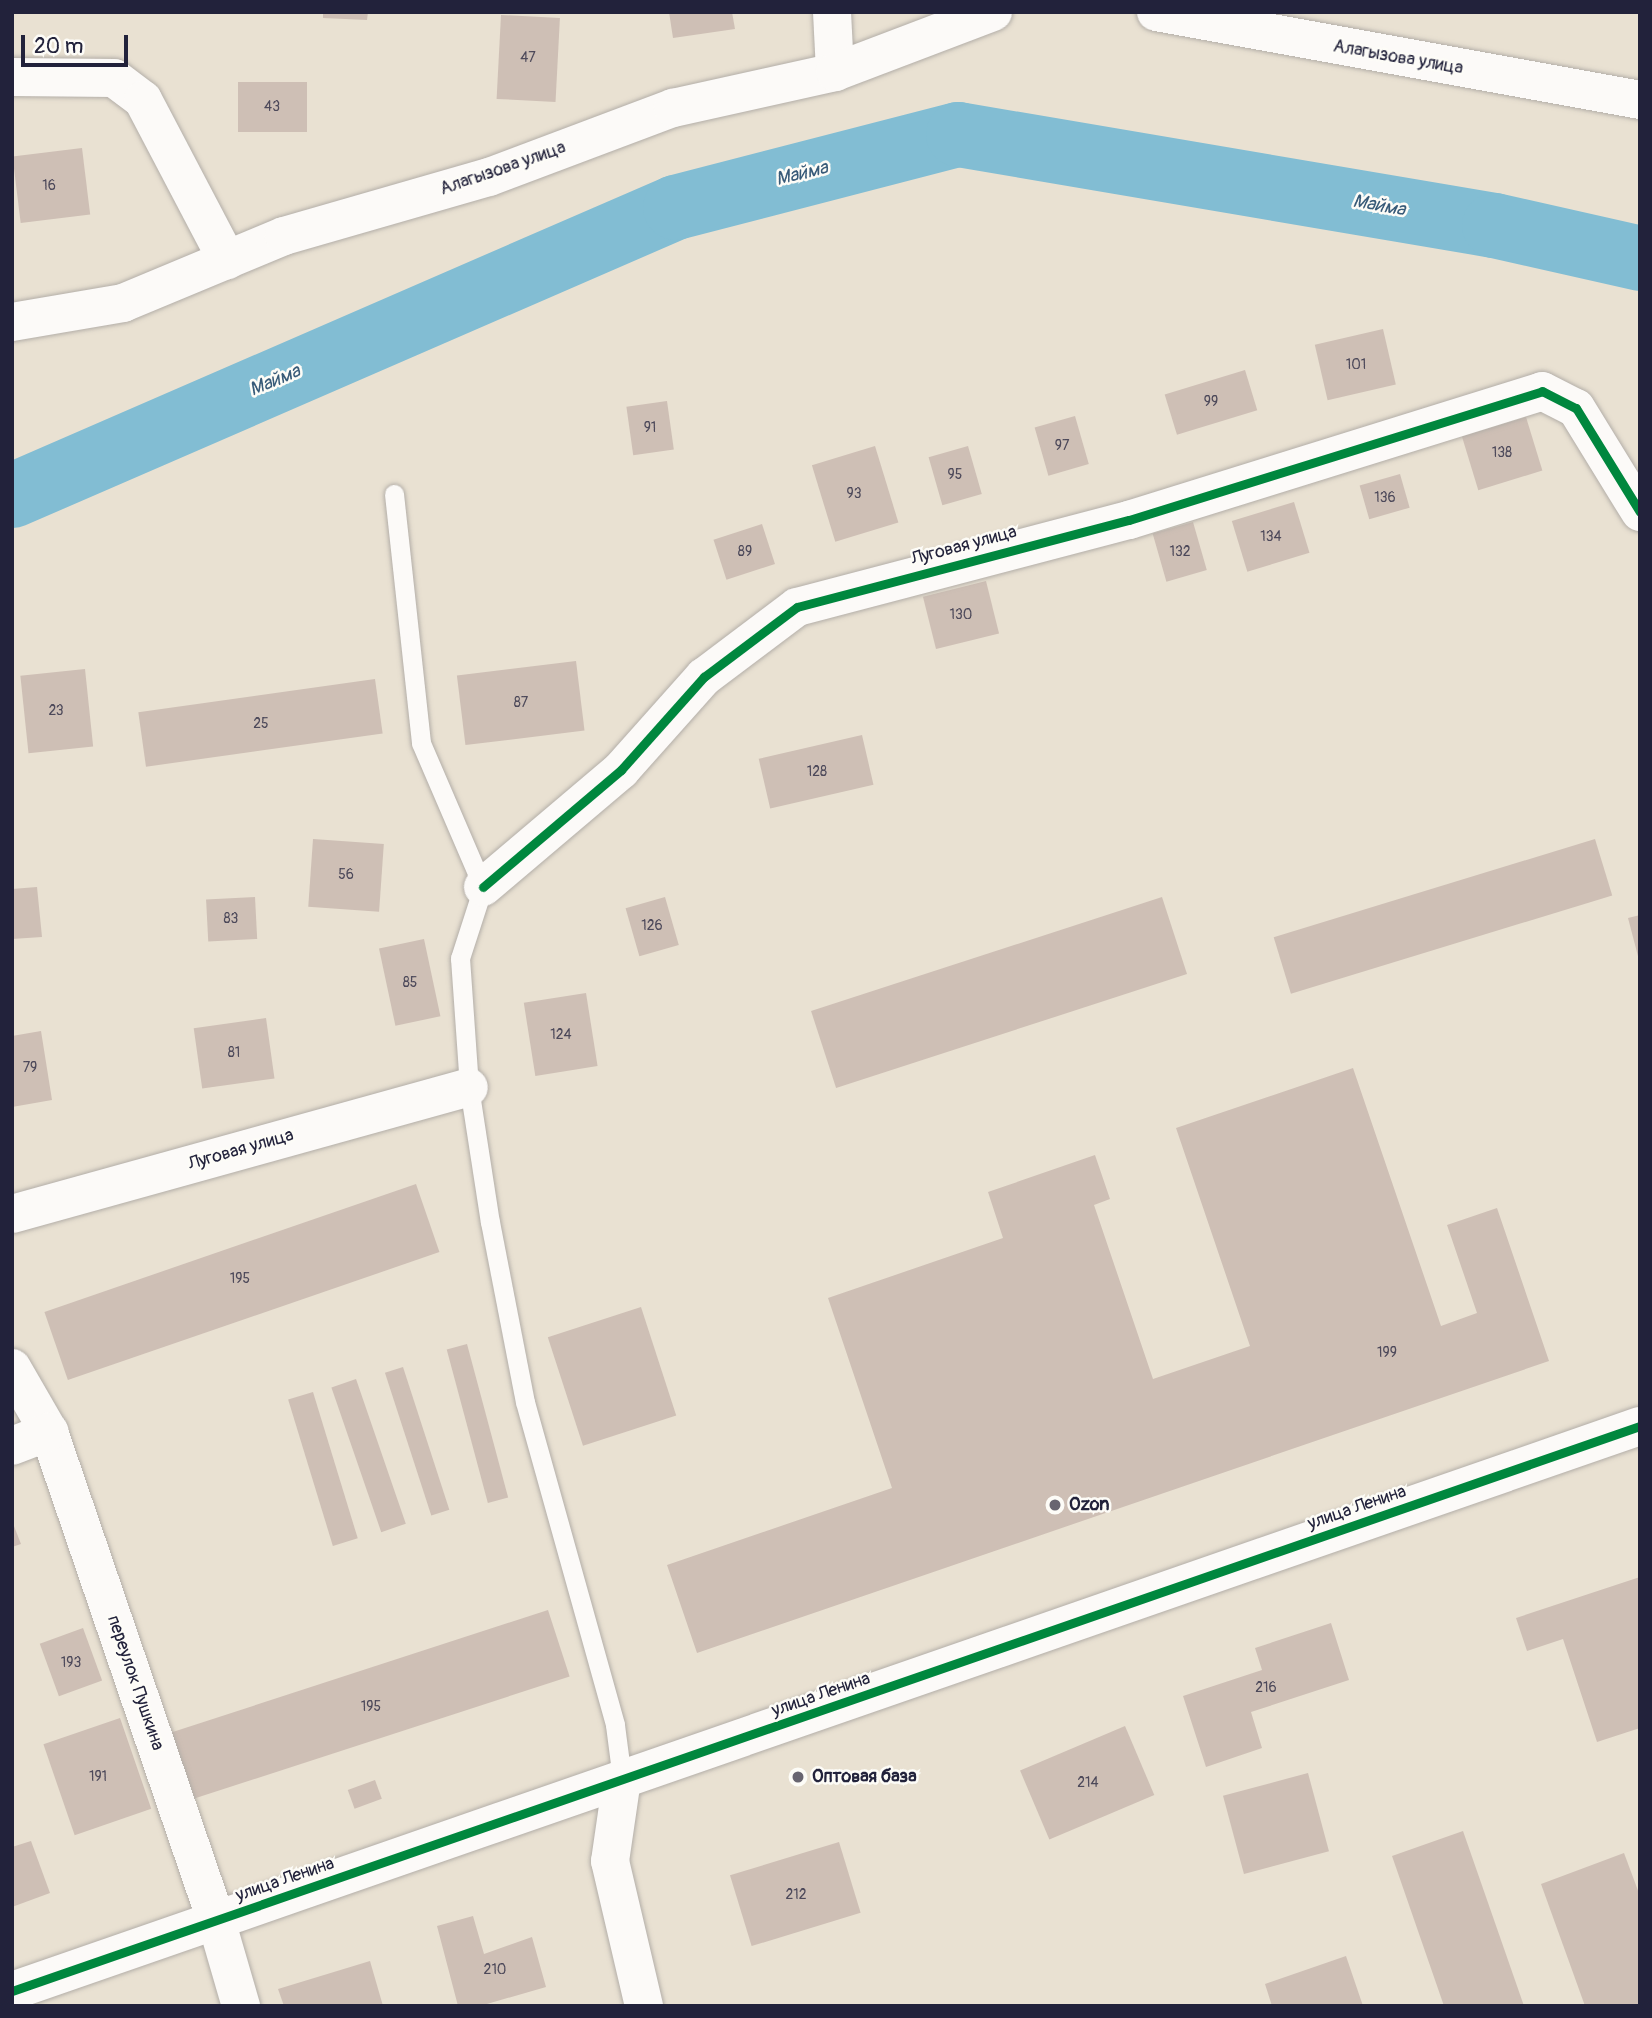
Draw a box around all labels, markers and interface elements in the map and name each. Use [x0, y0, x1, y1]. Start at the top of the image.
scale bar [24, 21, 131, 65]
text: 20 m [34, 33, 83, 60]
street label: Алагызова улица [1331, 36, 1465, 80]
house number: 47 [520, 50, 536, 66]
house number: 43 [264, 99, 280, 115]
street label: Алагызова улица [437, 137, 569, 201]
water label: Майма [774, 157, 830, 191]
house number: 16 [42, 178, 56, 194]
water label: Майма [1351, 190, 1407, 222]
house number: 101 [1346, 357, 1366, 373]
water label: Майма [246, 360, 304, 402]
house number: 99 [1204, 394, 1218, 410]
house number: 91 [644, 420, 656, 436]
house number: 97 [1055, 438, 1069, 454]
house number: 138 [1492, 445, 1512, 461]
house number: 95 [948, 467, 962, 483]
house number: 93 [846, 486, 862, 502]
house number: 136 [1374, 490, 1396, 506]
street label: Луговая улица [909, 522, 1019, 570]
house number: 134 [1260, 529, 1282, 545]
house number: 89 [738, 544, 752, 560]
house number: 132 [1169, 544, 1191, 560]
house number: 130 [950, 607, 972, 623]
house number: 87 [514, 695, 528, 711]
house number: 23 [48, 703, 64, 719]
house number: 25 [253, 716, 269, 732]
house number: 128 [807, 764, 827, 780]
house number: 56 [338, 867, 354, 883]
house number: 83 [224, 911, 238, 927]
house number: 126 [641, 918, 663, 934]
house number: 85 [403, 975, 417, 991]
house number: 124 [550, 1027, 572, 1043]
house number: 81 [228, 1045, 240, 1061]
house number: 79 [23, 1060, 37, 1076]
street label: Луговая улица [186, 1125, 296, 1175]
house number: 195 [230, 1271, 250, 1287]
house number: 199 [1377, 1345, 1397, 1361]
street label: улица Ленина [1305, 1481, 1409, 1535]
place label: Ozon [1069, 1494, 1109, 1516]
marker: Ozon [1047, 1497, 1063, 1513]
street label: переулок Пушкина [102, 1613, 168, 1753]
house number: 193 [61, 1655, 81, 1671]
street label: улица Ленина [769, 1668, 873, 1722]
house number: 216 [1255, 1680, 1277, 1696]
house number: 195 [361, 1699, 381, 1715]
place label: Оптовая база [812, 1766, 917, 1788]
house number: 191 [89, 1769, 107, 1785]
marker: Оптовая база [790, 1769, 806, 1785]
house number: 214 [1077, 1775, 1099, 1791]
street label: улица Ленина [233, 1853, 337, 1907]
house number: 212 [785, 1887, 807, 1903]
house number: 210 [484, 1962, 506, 1978]

